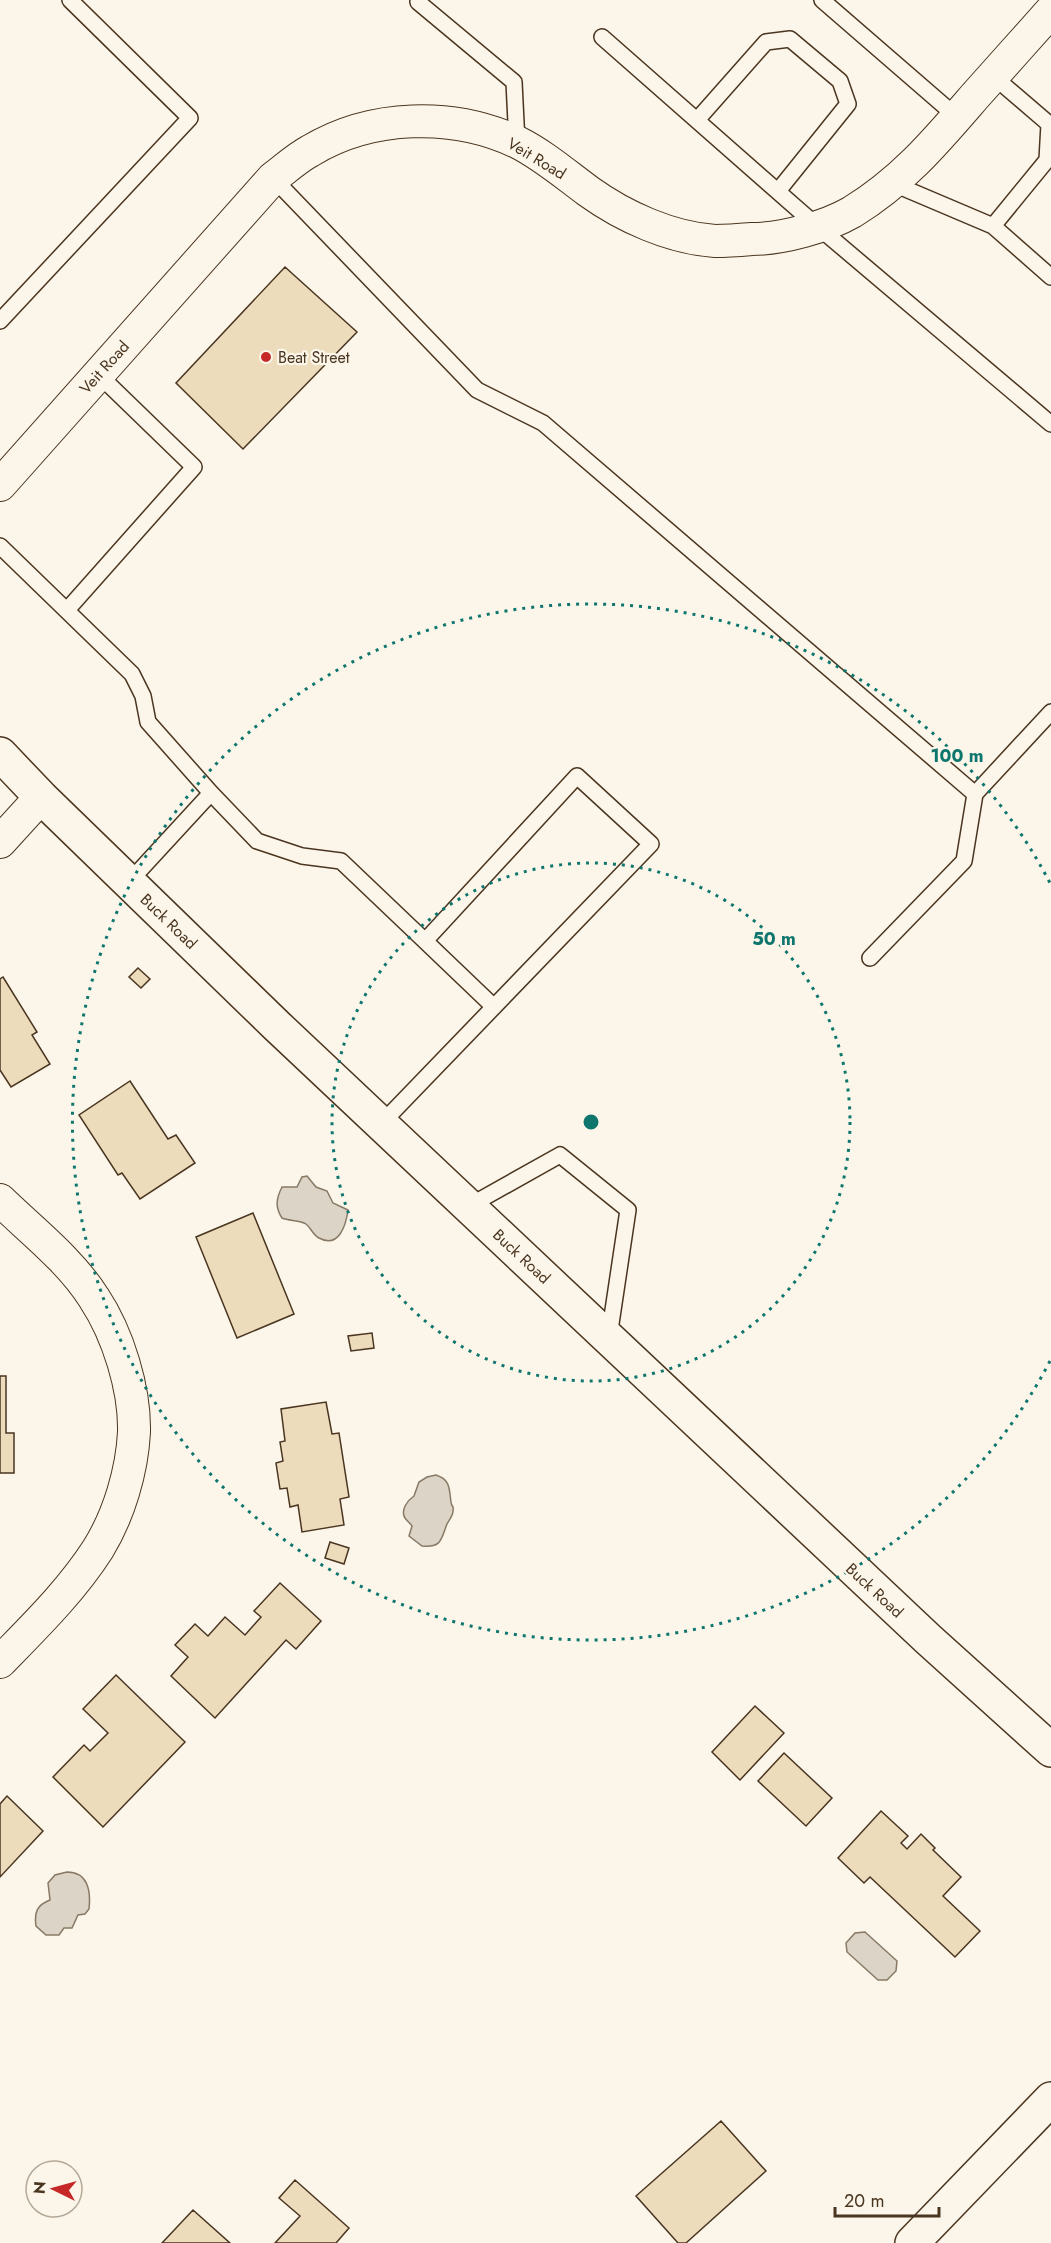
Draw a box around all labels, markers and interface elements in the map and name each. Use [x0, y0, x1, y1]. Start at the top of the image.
street label: Veit Road [503, 132, 570, 185]
street label: Veit Road [74, 336, 135, 399]
place label: Beat Street [278, 346, 350, 369]
marker: Beat Street [259, 350, 273, 364]
text: 100 m [930, 743, 984, 769]
street label: Buck Road [135, 888, 202, 954]
text: 50 m [752, 926, 796, 952]
centre of rings [581, 1112, 601, 1132]
street label: Buck Road [488, 1224, 556, 1289]
street label: Buck Road [841, 1558, 909, 1623]
north arrow [24, 2159, 84, 2219]
text: N [28, 2180, 52, 2195]
scale bar [835, 2180, 938, 2218]
text: 20 m [844, 2188, 884, 2214]

